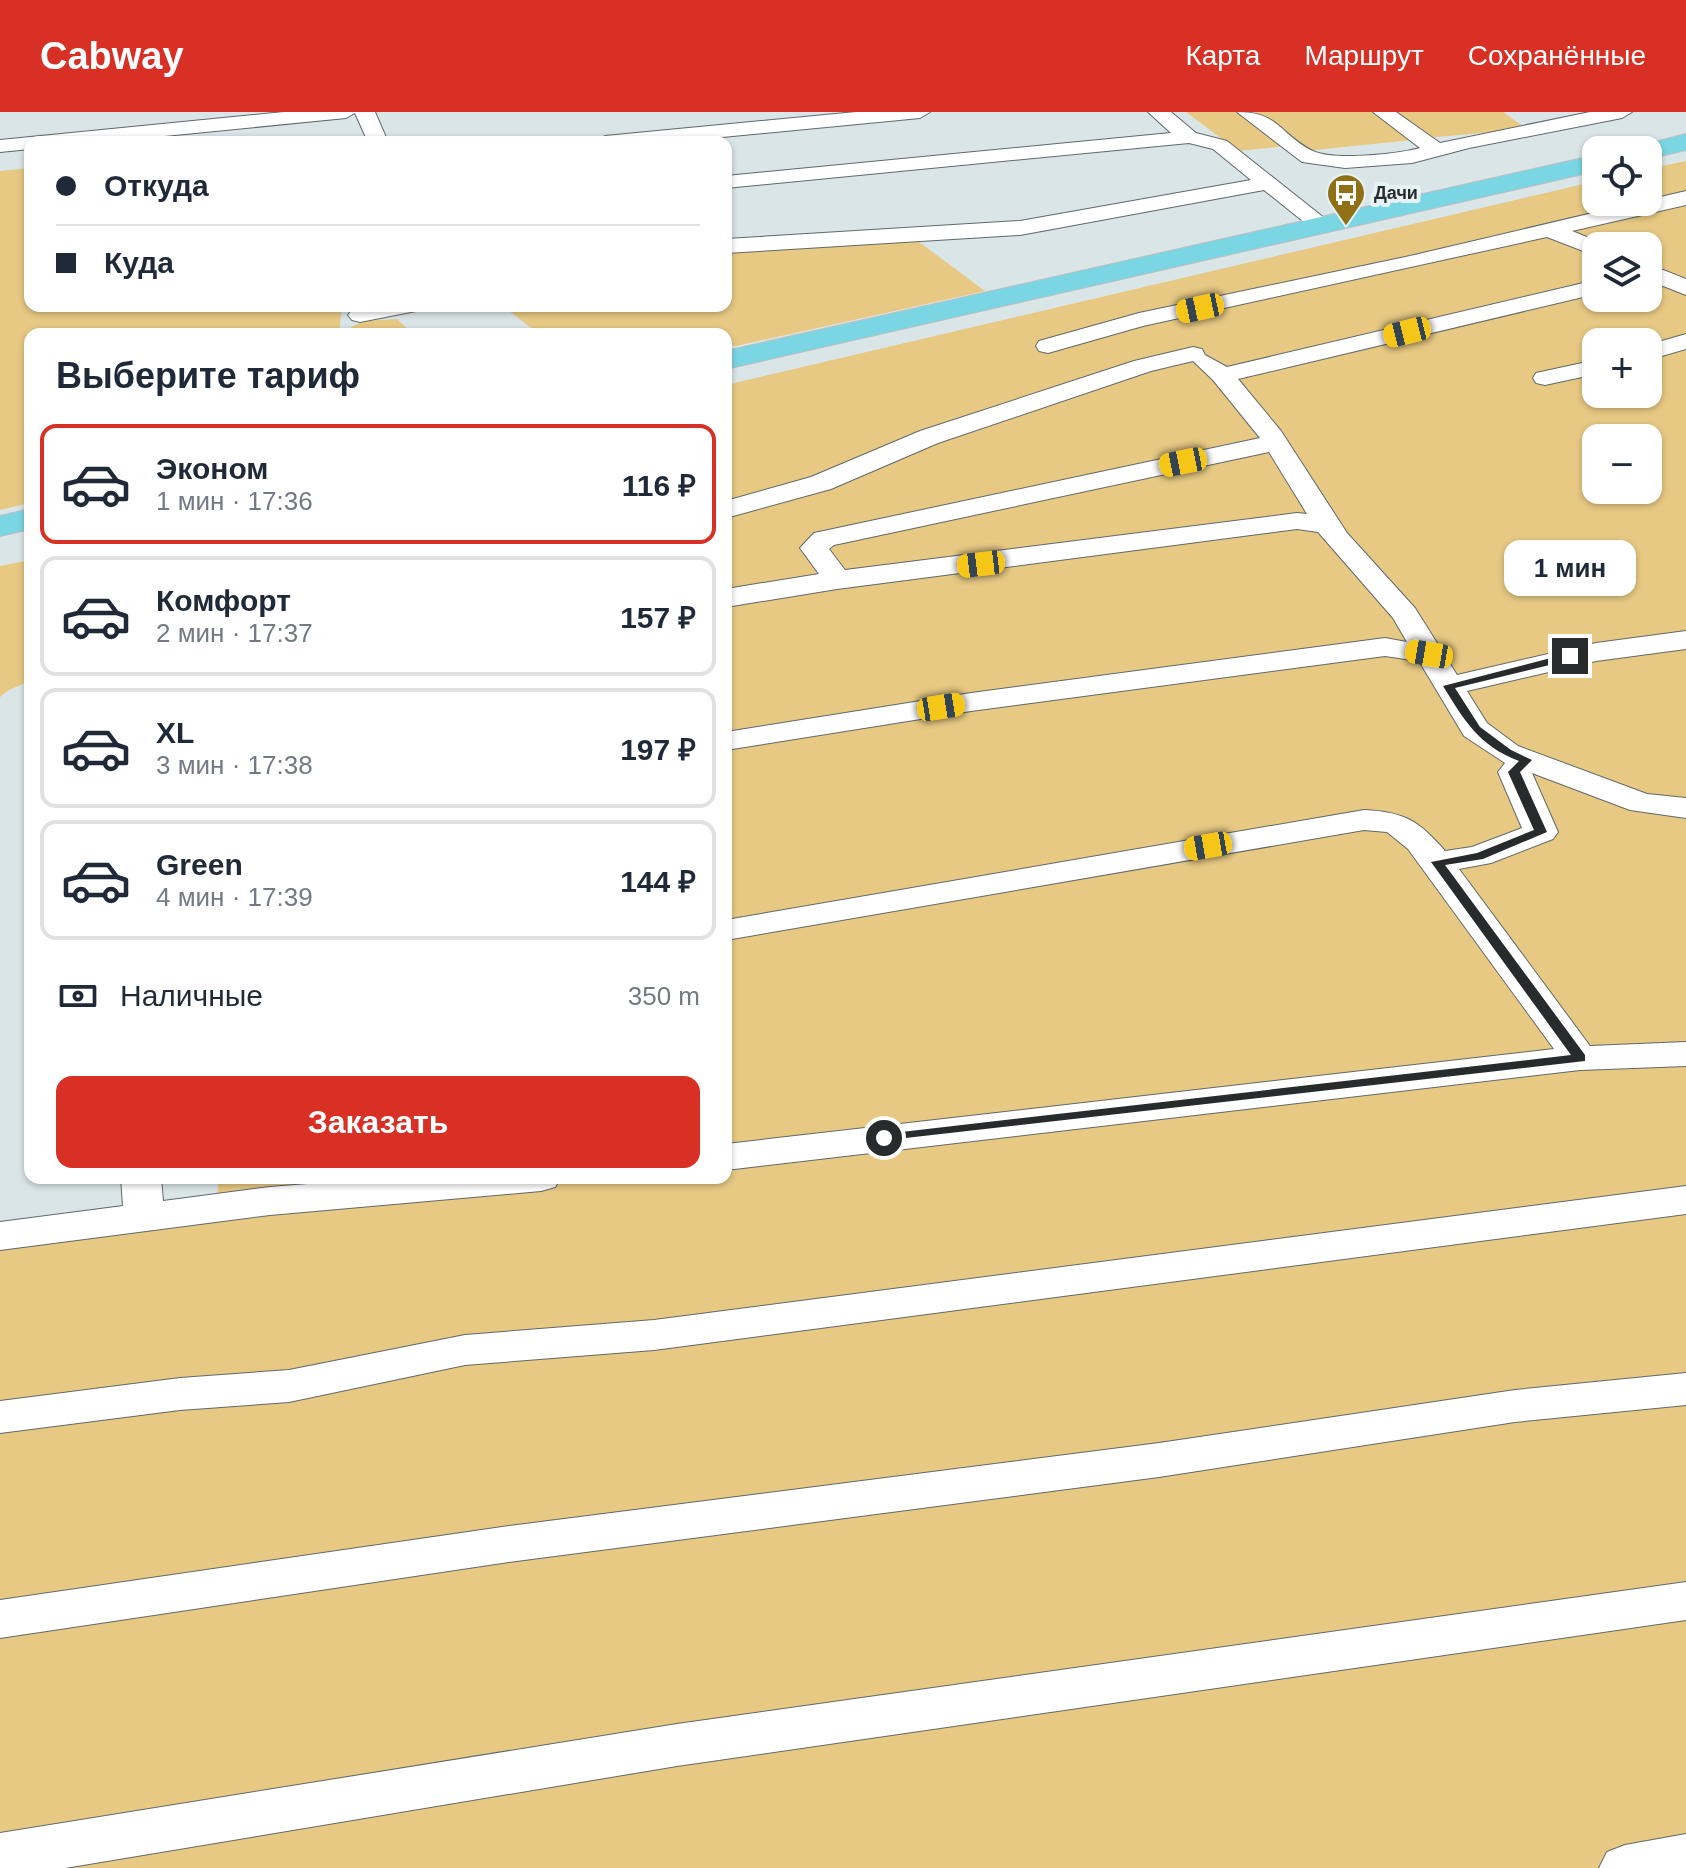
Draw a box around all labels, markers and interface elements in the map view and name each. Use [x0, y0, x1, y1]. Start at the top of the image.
text: Cabway [40, 35, 184, 77]
text: Карта [1185, 40, 1260, 71]
text: Маршрут [1304, 40, 1424, 71]
text: Сохранённые [1468, 40, 1646, 71]
map controls [1582, 136, 1662, 504]
button: locate [1582, 136, 1662, 216]
text: Откуда [104, 169, 209, 202]
bus stop icon: Дачи [1325, 172, 1367, 227]
place label: Дачи [1374, 183, 1418, 203]
button: layers [1582, 232, 1662, 312]
text: Куда [104, 246, 174, 279]
car [1174, 291, 1226, 325]
car [1381, 315, 1433, 349]
button: + [1582, 328, 1662, 408]
text: Выберите тариф [56, 355, 360, 396]
button: − [1582, 424, 1662, 504]
car [1157, 446, 1209, 478]
icon: car [60, 448, 132, 520]
text: Эконом [156, 452, 269, 485]
text: 116 ₽ [622, 469, 696, 502]
text: 1 мин · 17:36 [156, 486, 313, 516]
callout: 1 мин [1504, 540, 1636, 596]
car [956, 549, 1006, 579]
text: 1 мин [1534, 553, 1606, 583]
icon: car [60, 580, 132, 652]
text: Комфорт [156, 584, 291, 617]
text: 157 ₽ [620, 601, 696, 634]
text: 2 мин · 17:37 [156, 618, 313, 648]
car [1403, 638, 1455, 670]
route end [1552, 638, 1588, 674]
car [915, 691, 967, 723]
icon: car [60, 712, 132, 784]
text: XL [156, 716, 194, 749]
text: 197 ₽ [620, 733, 696, 766]
text: 3 мин · 17:38 [156, 750, 313, 780]
car [1182, 830, 1234, 862]
icon: car [60, 844, 132, 916]
text: Green [156, 848, 243, 881]
text: 144 ₽ [620, 865, 696, 898]
text: 4 мин · 17:39 [156, 882, 313, 912]
icon: cash [56, 974, 100, 1018]
text: Наличные [120, 979, 263, 1012]
text: 350 m [628, 981, 700, 1011]
button: Заказать [56, 1076, 700, 1168]
route start [866, 1120, 902, 1156]

